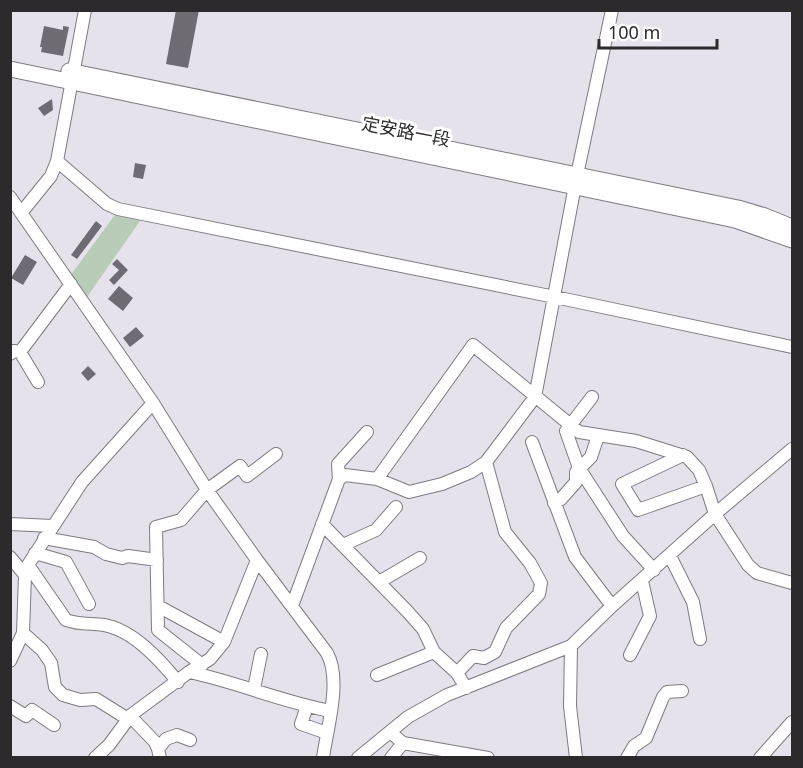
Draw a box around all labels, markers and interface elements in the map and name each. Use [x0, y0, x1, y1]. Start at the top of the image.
scale bar [599, 12, 718, 50]
text: 100 m [608, 20, 660, 44]
street label: 定安路一段 [360, 111, 453, 151]

